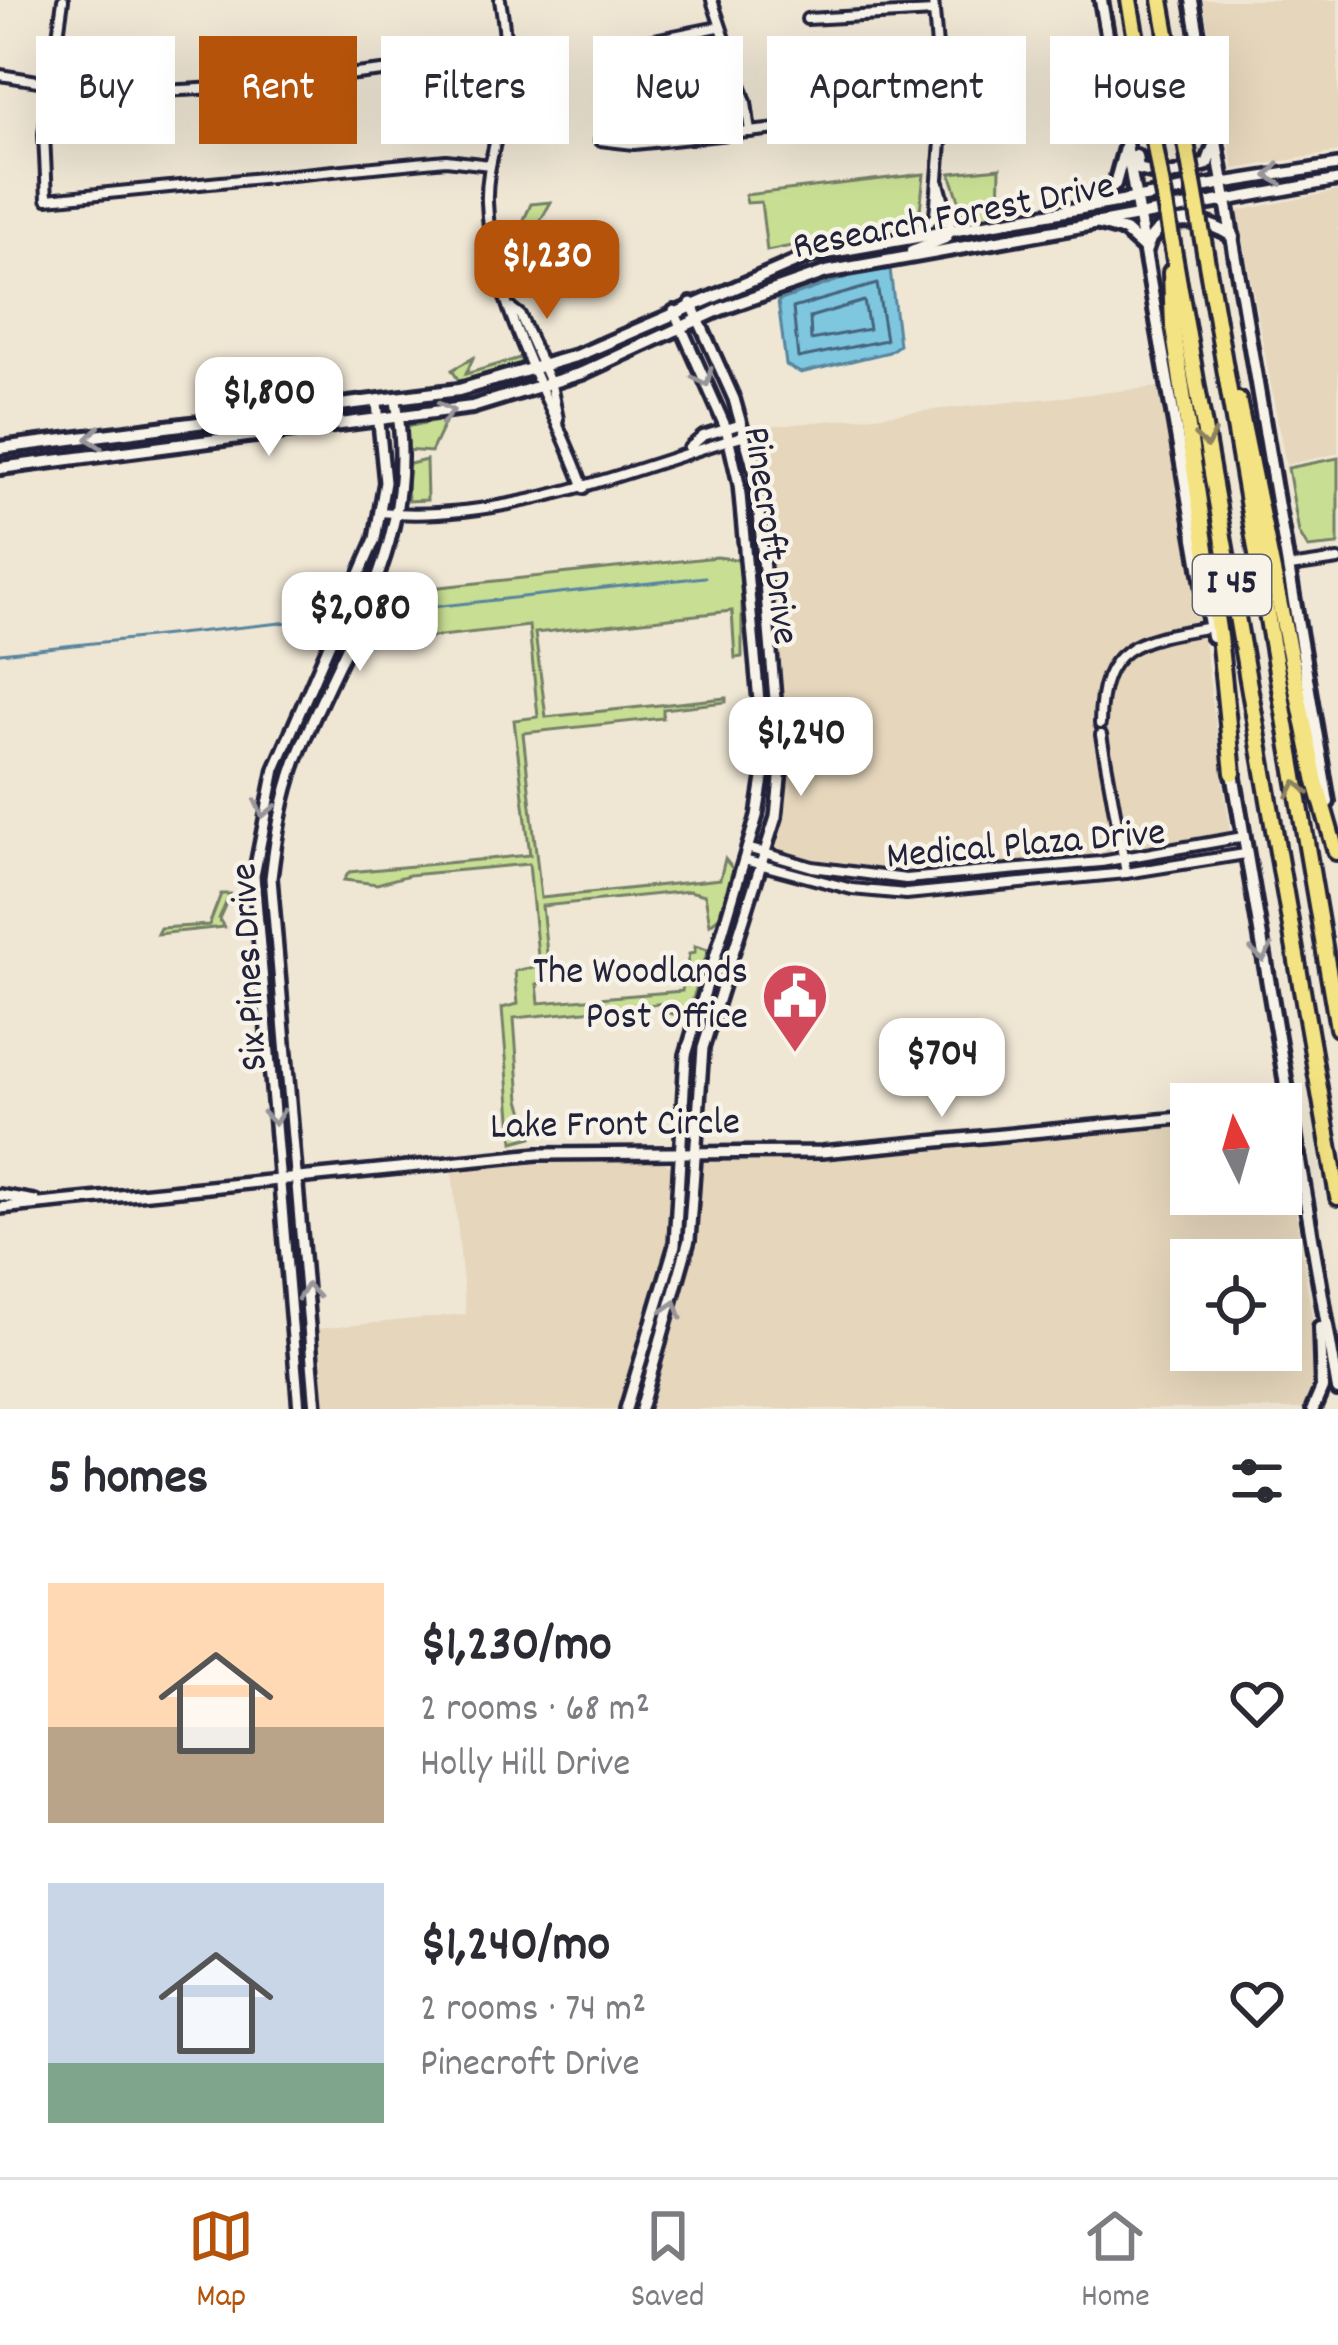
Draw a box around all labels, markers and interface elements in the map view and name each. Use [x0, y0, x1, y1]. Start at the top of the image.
chip: Buy [36, 36, 175, 144]
chip: Rent [199, 36, 357, 144]
chip: Filters [381, 36, 569, 144]
chip: New [593, 36, 743, 144]
chip: Apartment [767, 36, 1026, 144]
chip: House [1050, 36, 1229, 144]
street label: Research Forest Drive [789, 161, 1119, 277]
one-way arrow [1265, 162, 1285, 187]
pin: $1,230 [449, 220, 645, 322]
text: $1,230 [501, 231, 593, 286]
pin: $1,800 [171, 357, 367, 459]
one-way arrow [690, 366, 713, 387]
text: $1,800 [222, 368, 316, 423]
one-way arrow [435, 400, 455, 426]
street label: Pinecroft Drive [725, 423, 811, 649]
one-way arrow [85, 424, 104, 450]
one-way arrow [1193, 428, 1218, 448]
road number: I 45 [1193, 555, 1271, 615]
pin: $2,080 [262, 572, 458, 674]
text: $2,080 [309, 583, 411, 638]
pin: $1,240 [703, 697, 899, 799]
text: $1,240 [756, 708, 846, 763]
one-way arrow [1285, 779, 1310, 799]
one-way arrow [253, 799, 278, 819]
street label: Medical Plaza Drive [884, 807, 1168, 887]
street label: Six Pines Drive [219, 862, 285, 1072]
one-way arrow [1248, 943, 1273, 963]
place label: The Woodlands Post Office [533, 947, 748, 1047]
public building icon: The Woodlands Post Office [760, 961, 830, 1055]
pin: $704 [871, 1018, 1013, 1120]
text: $704 [906, 1029, 978, 1084]
north arrow [1170, 1083, 1302, 1215]
map controls [1170, 1083, 1302, 1371]
street label: Lake Front Circle [490, 1097, 740, 1157]
one-way arrow [261, 1108, 286, 1127]
button: locate [1170, 1239, 1302, 1371]
one-way arrow [296, 1282, 321, 1301]
one-way arrow [658, 1299, 683, 1320]
text: 5 homes [48, 1445, 208, 1517]
icon: filters [1224, 1448, 1290, 1514]
text: $1,230/mo [420, 1612, 612, 1684]
icon: home [144, 1631, 288, 1775]
icon: heart [1224, 1670, 1290, 1736]
text: 2 rooms · 68 m² [420, 1684, 650, 1739]
text: Holly Hill Drive [420, 1739, 630, 1794]
text: $1,240/mo [420, 1912, 610, 1984]
icon: home [144, 1931, 288, 2075]
icon: heart [1224, 1970, 1290, 2036]
text: 2 rooms · 74 m² [420, 1984, 646, 2039]
text: Pinecroft Drive [420, 2039, 640, 2094]
tab: Map [188, 2203, 254, 2322]
tab: Saved [631, 2203, 705, 2322]
tab: Home [1081, 2203, 1150, 2322]

